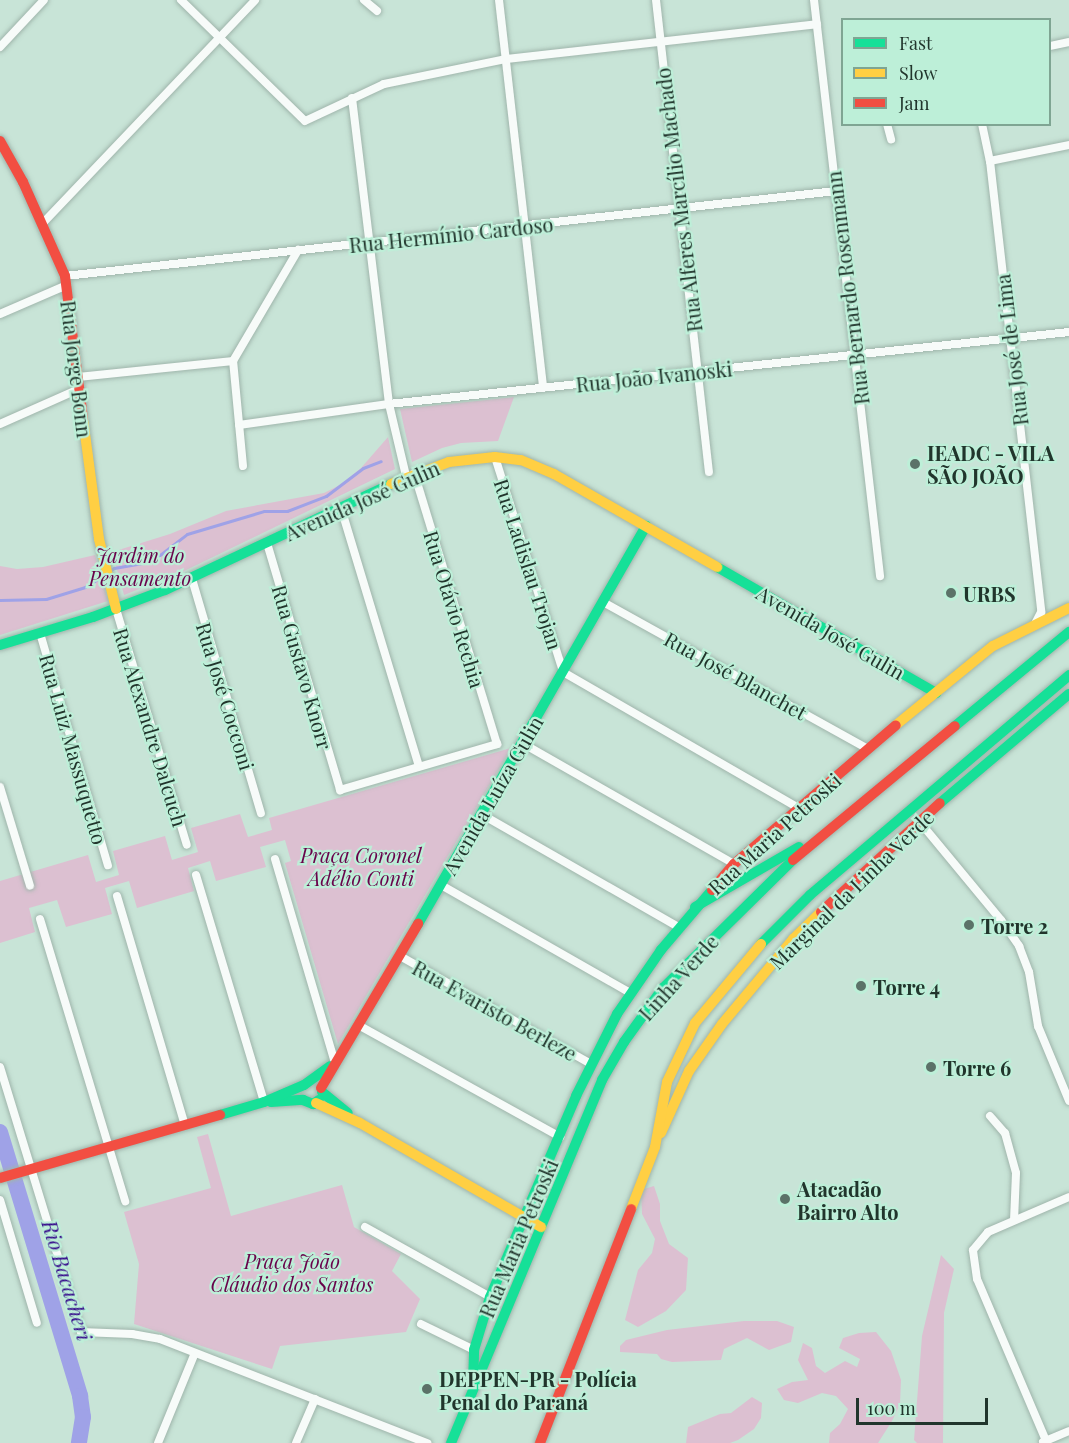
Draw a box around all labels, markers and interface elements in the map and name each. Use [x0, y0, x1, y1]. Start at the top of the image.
legend [841, 18, 1051, 126]
text: Fast [899, 31, 932, 55]
text: Slow [899, 61, 937, 85]
street label: Rua Alferes Marcílio Machado [650, 66, 706, 334]
text: Jam [899, 91, 929, 115]
street label: Rua Bernardo Rosenmann [821, 170, 873, 406]
street label: Rua Hermínio Cardoso [348, 211, 554, 257]
street label: Rua José de Lima [990, 273, 1032, 427]
street label: Rua Jorge Bonn [57, 299, 97, 439]
street label: Rua João Ivanoski [574, 356, 734, 396]
place label: IEADC - VILA SÃO JOÃO [927, 440, 1055, 487]
street label: Avenida José Gulin [281, 455, 443, 545]
marker: IEADC - VILA SÃO JOÃO [908, 457, 922, 471]
street label: Rua Ladislau Trojan [490, 475, 568, 653]
street label: Rua Otávio Rechia [420, 527, 490, 691]
park label: Jardim do Pensamento [89, 542, 191, 589]
street label: Avenida José Gulin [753, 580, 909, 684]
place label: URBS [963, 581, 1016, 605]
street label: Rua Gustavo Knorr [268, 582, 338, 752]
marker: URBS [944, 586, 958, 600]
street label: Rua José Cocconi [192, 619, 260, 773]
street label: Rua Alexandre Dalcuch [109, 624, 193, 830]
street label: Rua José Blanchet [661, 626, 811, 724]
street label: Rua Luiz Massuquetto [35, 651, 113, 847]
street label: Avenida Luíza Gulin [437, 711, 547, 879]
street label: Rua Maria Petroski [703, 767, 845, 899]
street label: Marginal da Linha Verde [764, 804, 938, 974]
park label: Praça Coronel Adélio Conti [300, 842, 422, 889]
place label: Torre 2 [981, 913, 1048, 937]
marker: Torre 2 [962, 918, 976, 932]
street label: Linha Verde [633, 929, 723, 1025]
street label: Rua Evaristo Berleze [409, 955, 581, 1065]
place label: Torre 4 [873, 974, 941, 998]
marker: Torre 4 [854, 979, 868, 993]
place label: Torre 6 [943, 1055, 1011, 1079]
marker: Torre 6 [924, 1060, 938, 1074]
street label: Rua Maria Petroski [474, 1155, 562, 1321]
place label: Atacadão Bairro Alto [797, 1176, 899, 1223]
marker: Atacadão Bairro Alto [778, 1192, 792, 1206]
water label: Rio Bacacheri [38, 1217, 98, 1343]
park label: Praça João Cláudio dos Santos [211, 1249, 373, 1296]
place label: DEPPEN-PR - Polícia Penal do Paraná [439, 1366, 637, 1413]
marker: DEPPEN-PR - Polícia Penal do Paraná [420, 1382, 434, 1396]
scale bar [859, 1386, 991, 1424]
text: 100 m [867, 1396, 916, 1420]

